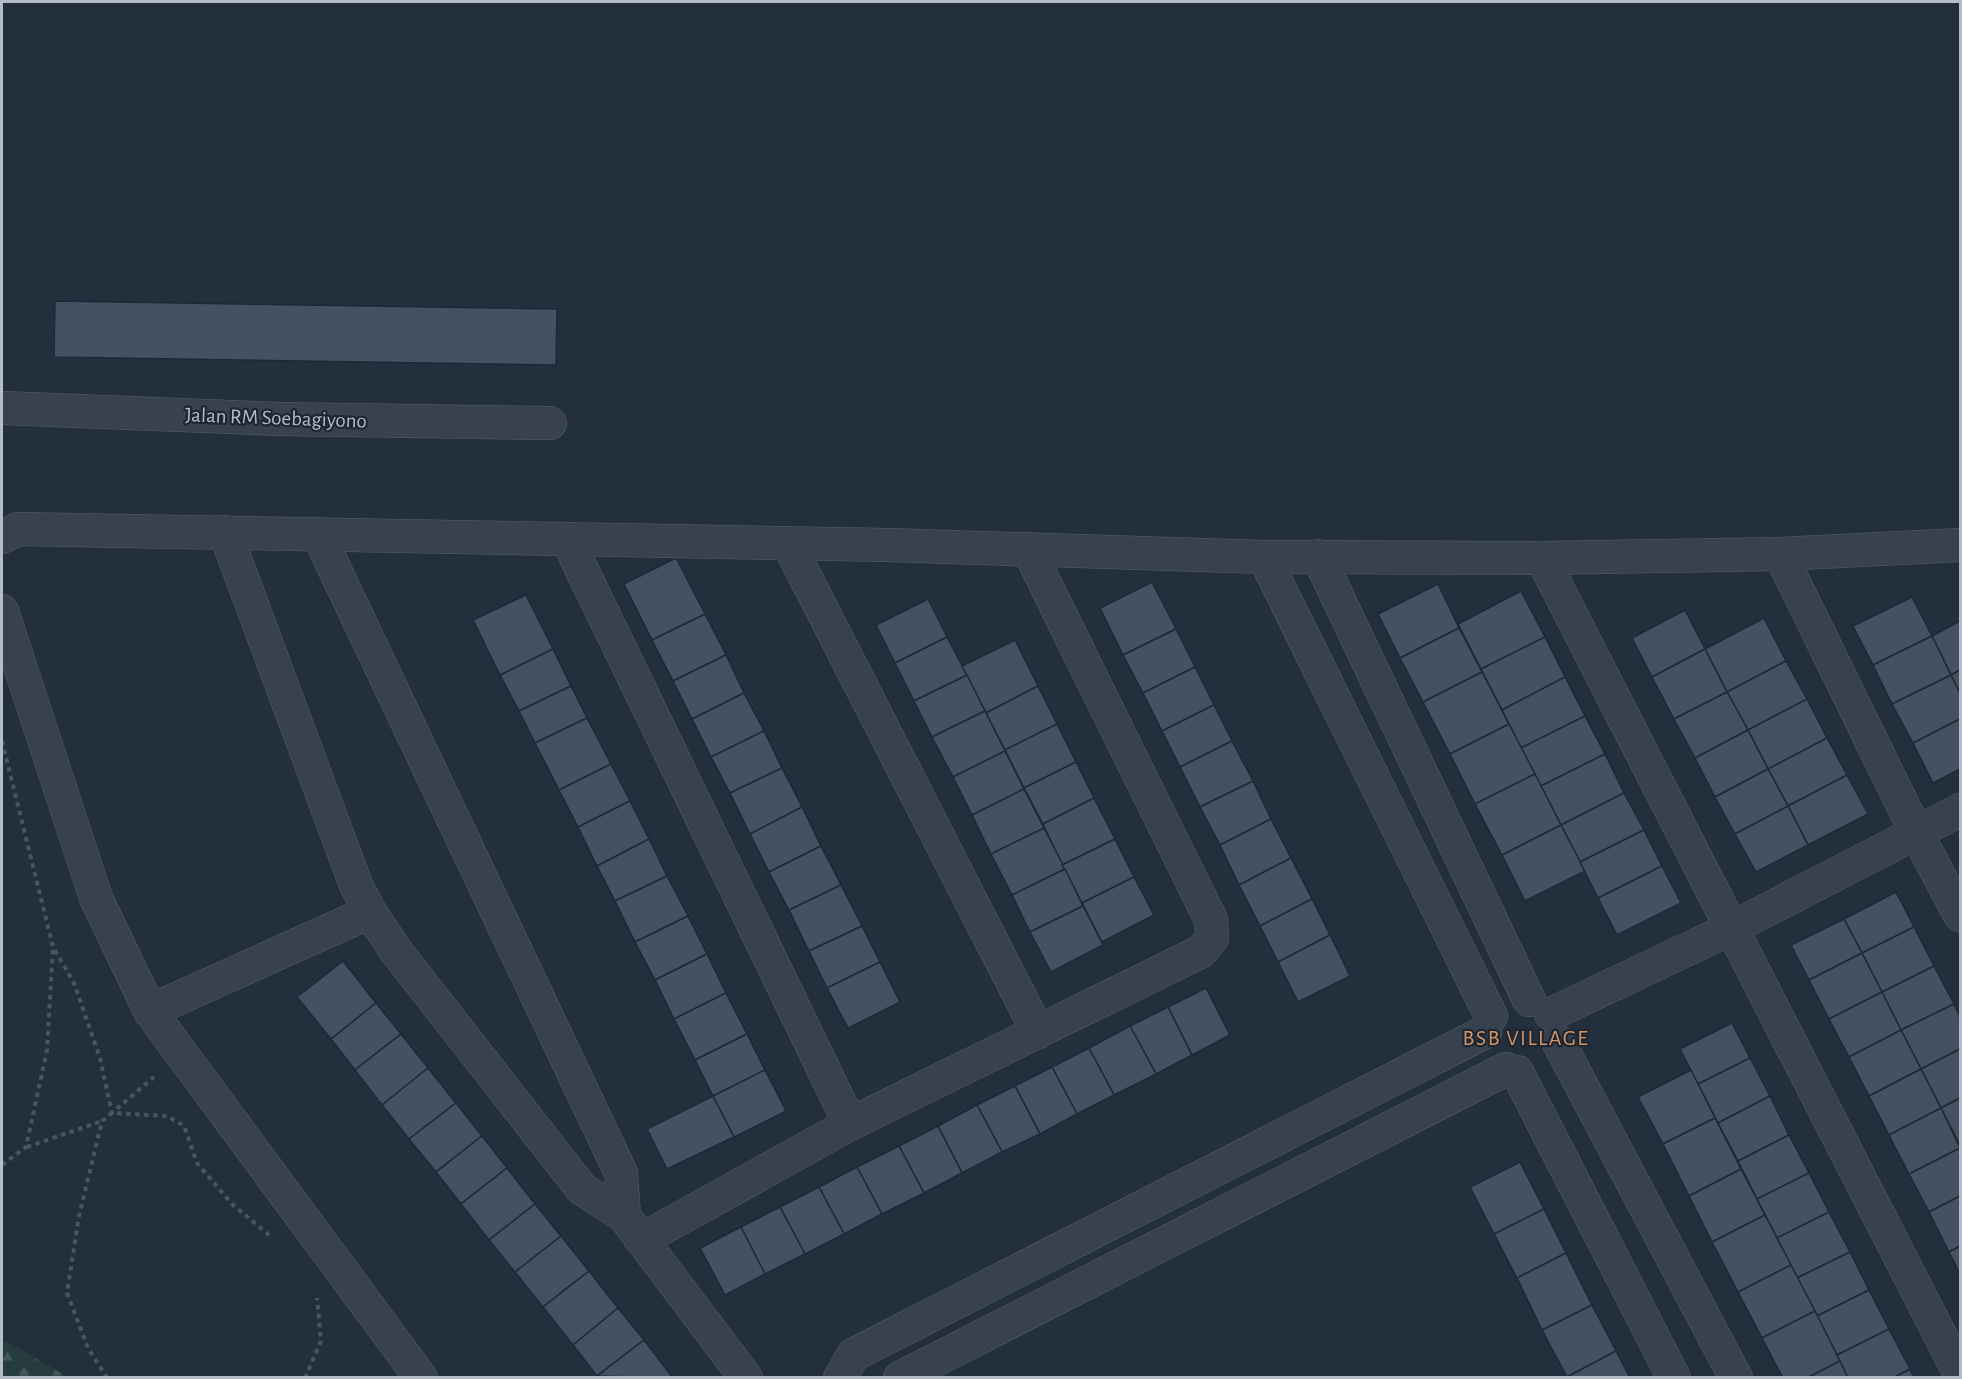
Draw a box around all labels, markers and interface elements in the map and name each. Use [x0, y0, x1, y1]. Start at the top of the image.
street label: Jalan RM Soebagiyono [185, 404, 367, 432]
district label: BSB VILLAGE [1463, 1027, 1589, 1049]

